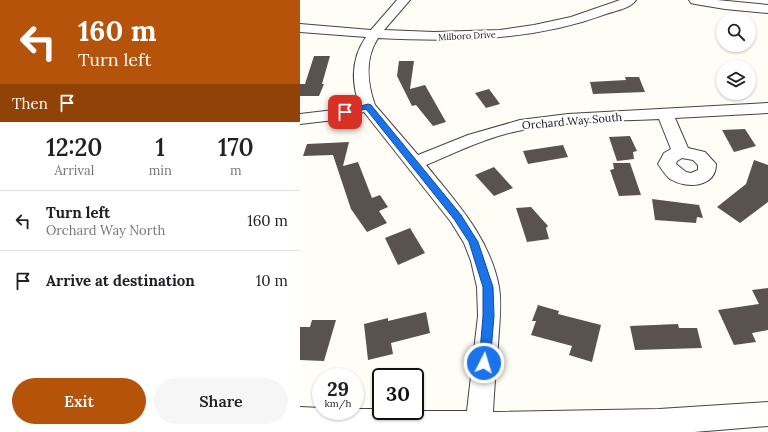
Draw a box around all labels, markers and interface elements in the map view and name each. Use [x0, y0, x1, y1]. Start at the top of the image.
map controls [716, 12, 756, 100]
button: search [716, 12, 756, 52]
text: 160 m [78, 13, 156, 49]
icon: left [12, 16, 64, 68]
street label: Milboro Drive [438, 28, 496, 43]
text: Turn left [78, 48, 151, 71]
button: layers [716, 60, 756, 100]
icon: arrive [56, 92, 78, 114]
text: Then [12, 94, 48, 113]
pin [328, 95, 362, 129]
icon: arrive [334, 101, 356, 123]
street label: Orchard Way South [521, 110, 623, 132]
text: 12:20 [46, 132, 102, 163]
text: 1 [156, 132, 165, 163]
text: 170 [218, 132, 254, 163]
text: Arrival [54, 162, 94, 179]
text: min [149, 162, 172, 179]
text: m [230, 162, 242, 179]
text: Turn left [46, 203, 110, 222]
icon: left [12, 210, 34, 232]
text: 160 m [247, 211, 288, 230]
text: Orchard Way North [46, 222, 165, 239]
icon: arrive [12, 270, 34, 292]
text: Arrive at destination [46, 271, 195, 290]
text: 10 m [256, 271, 288, 290]
position arrow [463, 342, 505, 384]
speed limit sign: 30 [372, 368, 424, 420]
text: 29 [327, 376, 349, 401]
button: Exit [12, 378, 146, 424]
button: Share [154, 378, 288, 424]
text: km/h [324, 397, 352, 410]

